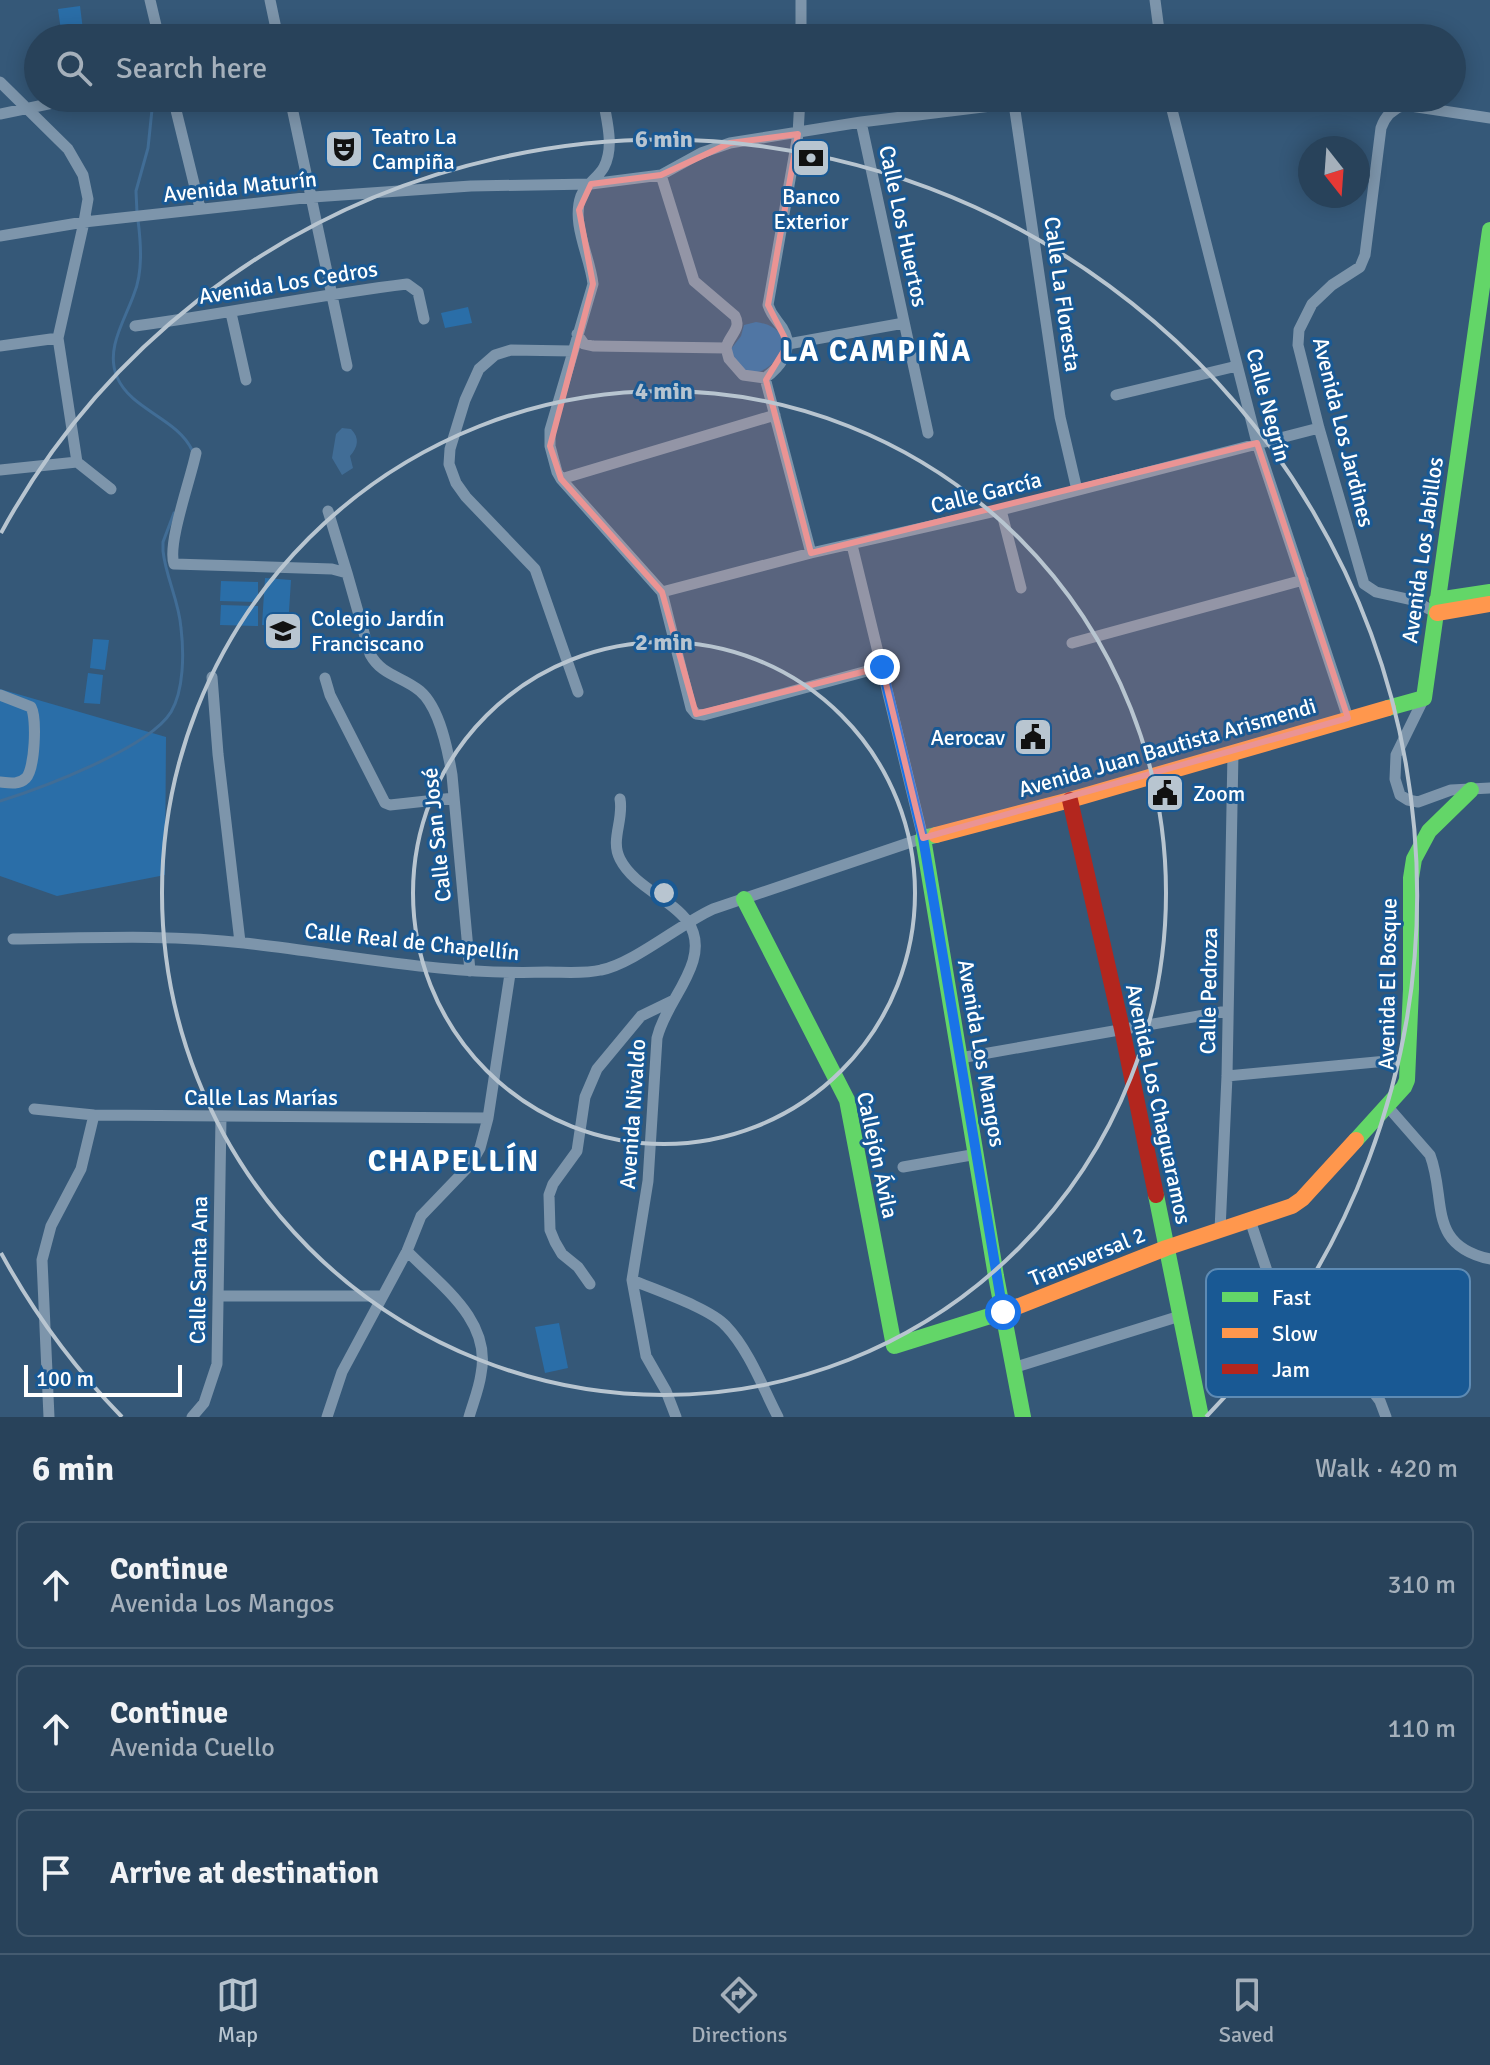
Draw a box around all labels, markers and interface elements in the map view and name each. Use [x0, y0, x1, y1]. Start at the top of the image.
search box [24, 24, 1466, 112]
icon: search [52, 46, 96, 90]
text: Search here [116, 50, 267, 87]
place label: Teatro La Campiña [372, 123, 457, 175]
text: 6 min [635, 124, 693, 154]
theatre icon: Teatro La Campiña [323, 128, 365, 170]
north arrow [1298, 136, 1370, 208]
bank icon: Banco Exterior [790, 137, 832, 179]
street label: Calle Los Huertos [873, 143, 934, 309]
street label: Avenida Maturín [162, 165, 318, 208]
place label: Banco Exterior [773, 183, 849, 235]
street label: Calle La Floresta [1038, 215, 1087, 373]
street label: Avenida Los Cedros [197, 255, 379, 310]
district label: LA CAMPIÑA [782, 332, 972, 370]
street label: Avenida Los Jardines [1307, 334, 1380, 530]
street label: Calle Negrín [1240, 345, 1297, 465]
text: 4 min [635, 376, 693, 406]
street label: Avenida Los Jabillos [1396, 455, 1449, 645]
street label: Calle García [928, 466, 1044, 519]
place label: Colegio Jardín Franciscano [311, 605, 444, 657]
school or university icon: Colegio Jardín Franciscano [262, 610, 304, 652]
text: 2 min [635, 627, 693, 657]
route end [864, 649, 900, 685]
street label: Avenida Juan Bautista Arismendi [1015, 692, 1319, 803]
public building icon: Aerocav [1012, 716, 1054, 758]
place label: Aerocav [930, 724, 1005, 751]
street label: Calle San José [416, 767, 457, 903]
public building icon: Zoom [1144, 772, 1186, 814]
place label: Zoom [1193, 780, 1245, 807]
centre of rings [650, 879, 678, 907]
street label: Avenida El Bosque [1372, 898, 1403, 1070]
street label: Calle Real de Chapellín [303, 917, 521, 966]
street label: Calle Pedroza [1194, 927, 1223, 1055]
street label: Avenida Los Mangos [952, 957, 1011, 1149]
street label: Avenida Los Chaguaramos [1120, 981, 1197, 1227]
street label: Avenida Nivaldo [614, 1038, 651, 1190]
street label: Calle Las Marías [184, 1084, 338, 1111]
street label: Callejón Ávila [851, 1089, 904, 1221]
district label: CHAPELLÍN [368, 1142, 540, 1180]
street label: Calle Santa Ana [184, 1196, 213, 1344]
street label: Transversal 2 [1025, 1221, 1149, 1292]
legend [1206, 1269, 1470, 1397]
text: Fast [1272, 1284, 1312, 1311]
route start [985, 1294, 1021, 1330]
text: Slow [1272, 1320, 1318, 1347]
text: Jam [1272, 1356, 1310, 1383]
scale bar [24, 1361, 182, 1397]
text: 100 m [36, 1365, 94, 1392]
text: 6 min [32, 1448, 114, 1490]
text: Walk · 420 m [1315, 1453, 1458, 1485]
text: Continue [110, 1551, 228, 1588]
icon: ahead [34, 1563, 78, 1607]
text: 310 m [1387, 1569, 1456, 1601]
text: Avenida Los Mangos [110, 1588, 334, 1620]
text: Continue [110, 1695, 228, 1732]
icon: ahead [34, 1707, 78, 1751]
text: 110 m [1387, 1713, 1456, 1745]
text: Avenida Cuello [110, 1732, 275, 1764]
icon: arrive [34, 1851, 78, 1895]
text: Arrive at destination [110, 1855, 379, 1892]
tab: Map [216, 1973, 260, 2048]
tab: Directions [691, 1973, 787, 2048]
tab: Saved [1219, 1973, 1274, 2048]

